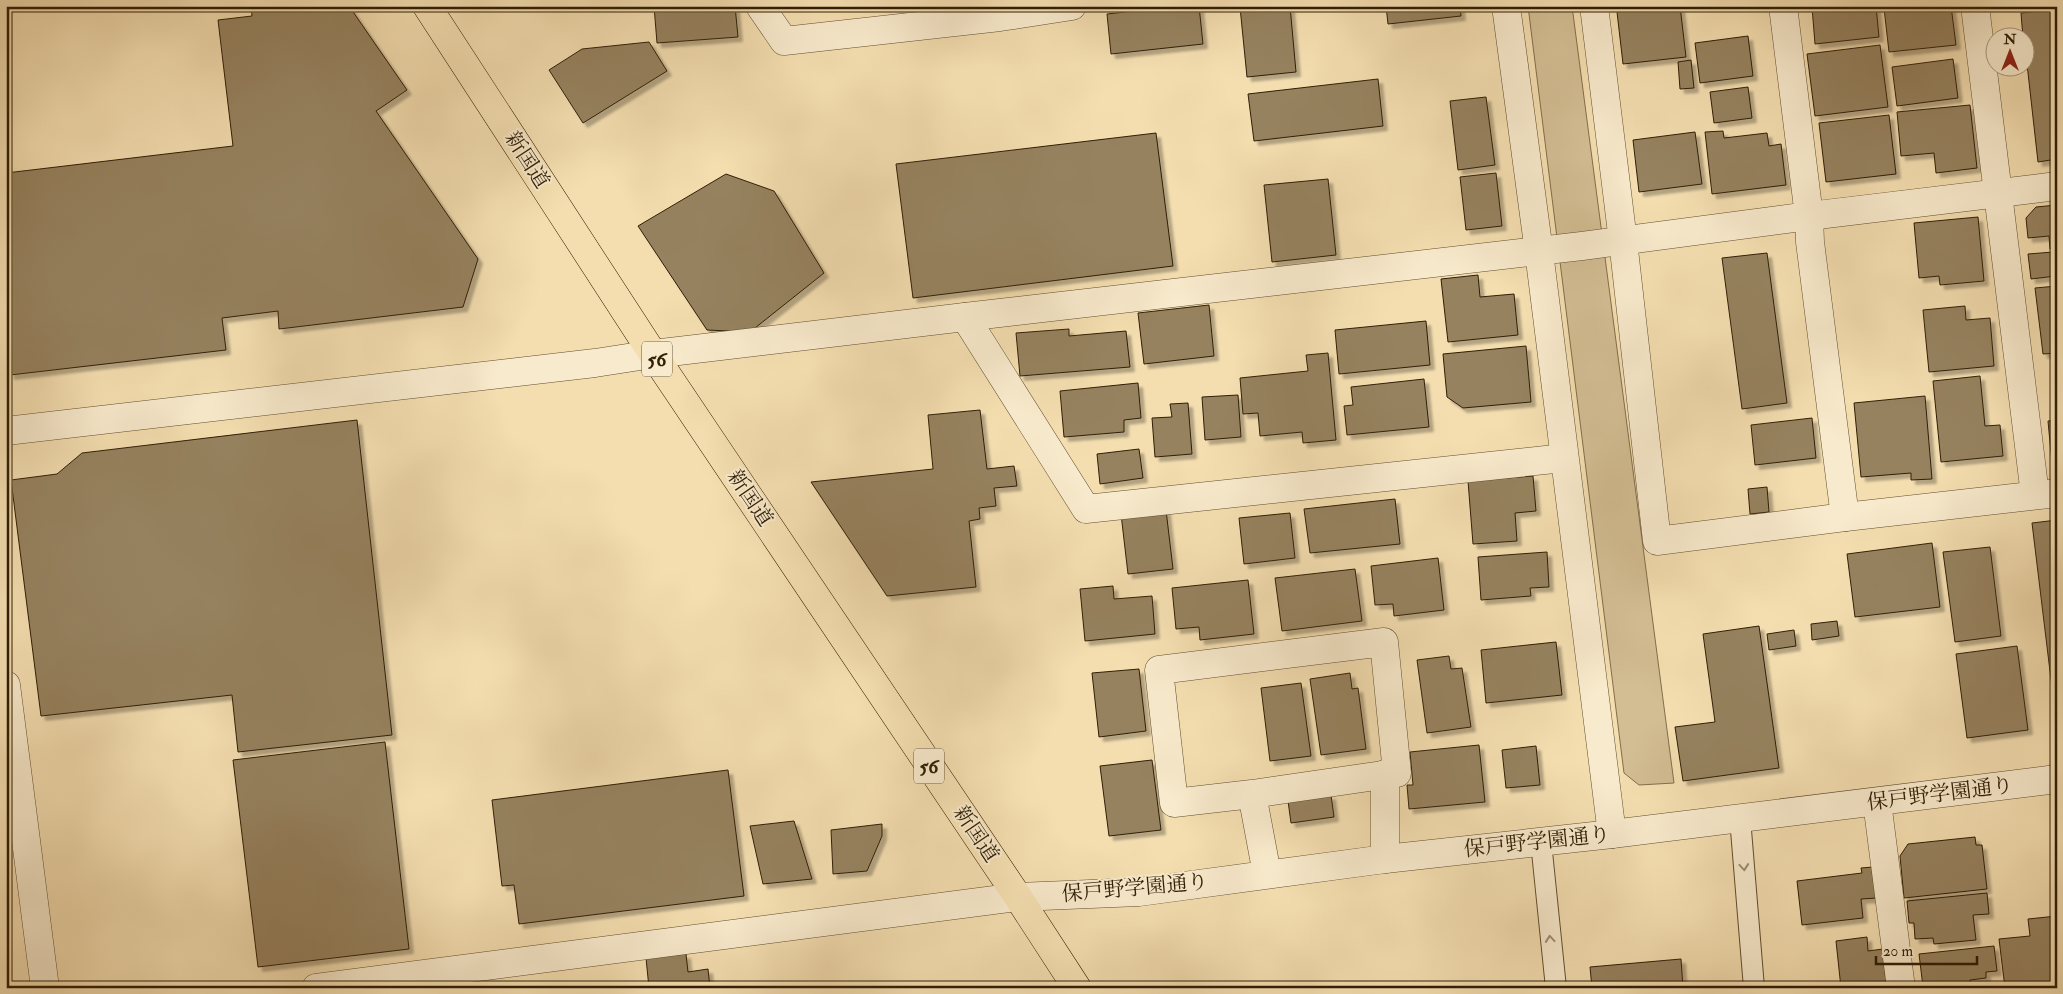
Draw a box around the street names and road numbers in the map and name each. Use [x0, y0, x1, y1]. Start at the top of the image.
street label: 新国道 [499, 126, 555, 194]
road number: 56 [642, 342, 672, 376]
street label: 新国道 [721, 464, 779, 532]
road number: 56 [914, 748, 944, 784]
street label: 保戸野学園通り [1865, 772, 2015, 816]
street label: 新国道 [947, 800, 1005, 868]
street label: 保戸野学園通り [1462, 821, 1612, 863]
street label: 保戸野学園通り [1061, 868, 1209, 908]

